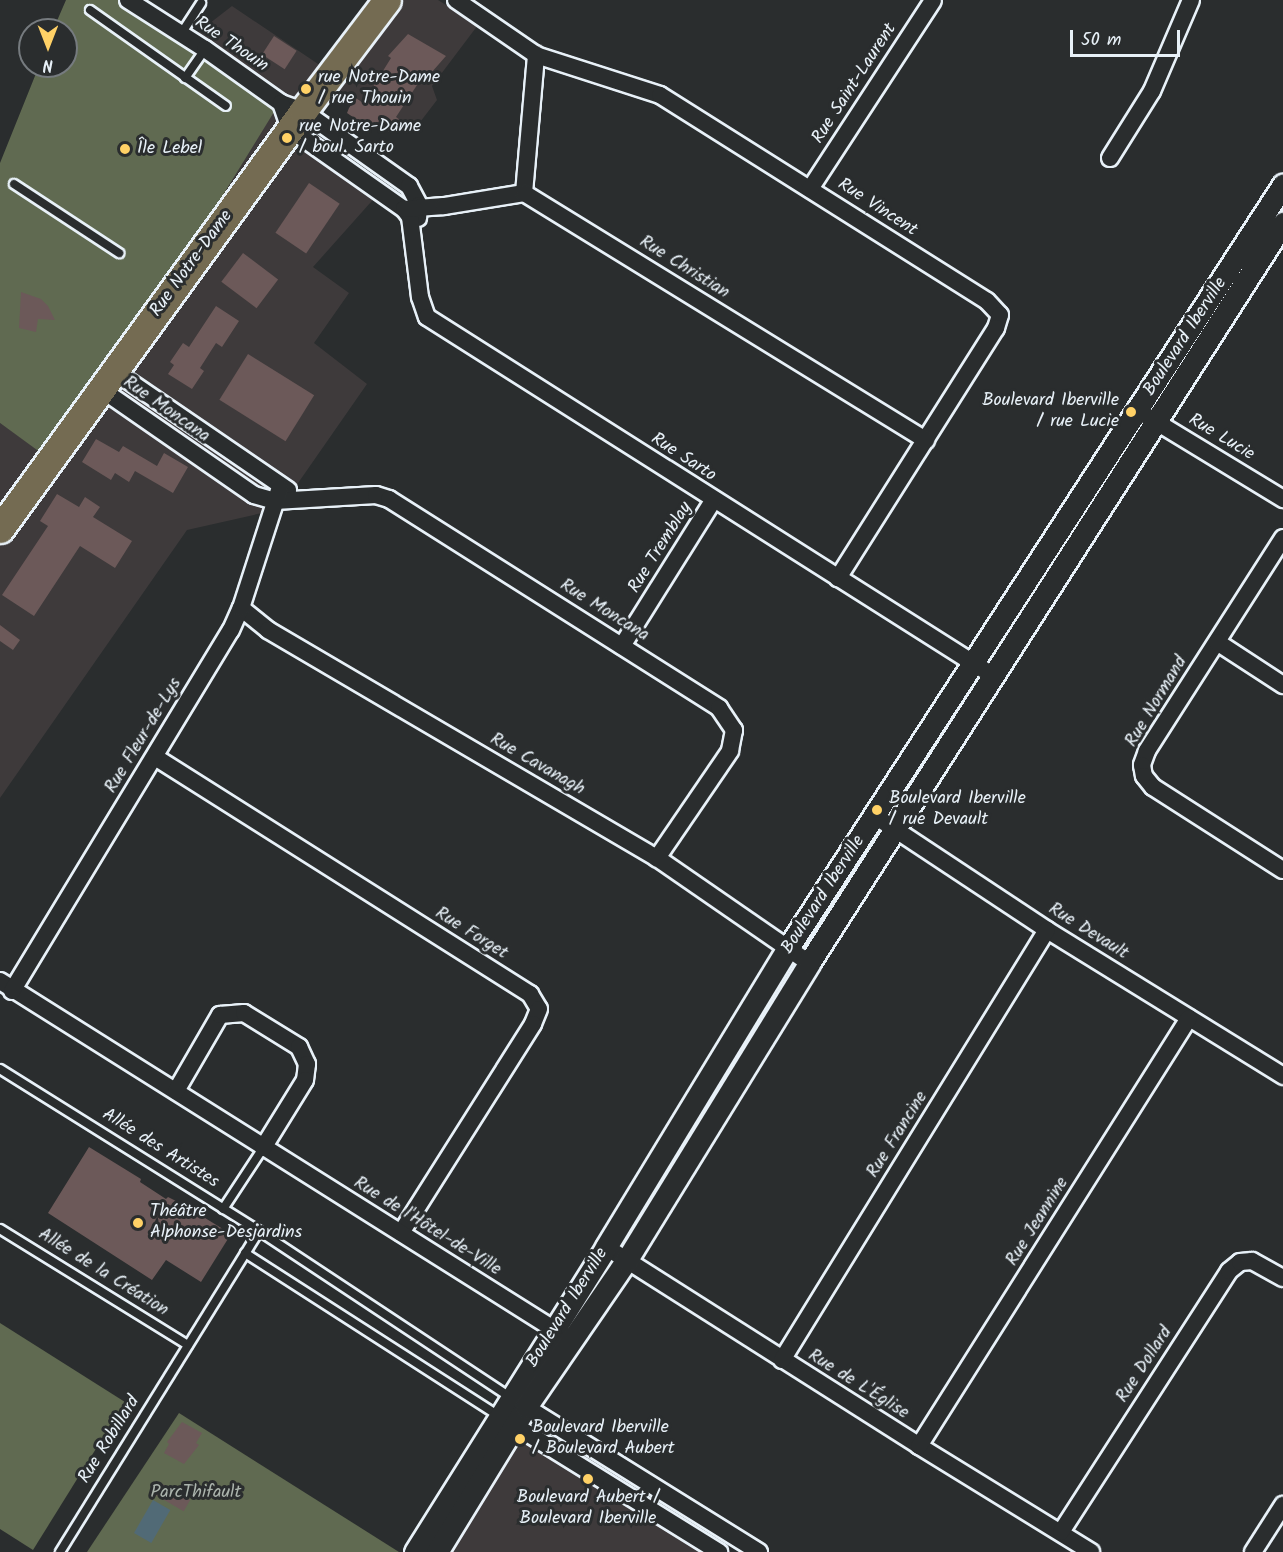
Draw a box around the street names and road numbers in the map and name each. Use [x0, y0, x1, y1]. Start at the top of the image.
street label: Rue Thouin [190, 12, 272, 78]
street label: Rue Saint-Laurent [808, 20, 902, 148]
street label: Rue Vincent [833, 174, 921, 242]
street label: Rue Notre-Dame [146, 206, 238, 322]
street label: Rue Christian [635, 232, 733, 304]
street label: Boulevard Iberville [1140, 274, 1232, 400]
street label: Rue Moncana [118, 372, 214, 448]
street label: Rue Lucie [1184, 410, 1258, 466]
street label: Rue Sarto [646, 429, 720, 487]
street label: Rue Tremblay [624, 498, 698, 598]
street label: Rue Moncana [555, 575, 653, 647]
street label: Rue Normand [1121, 653, 1193, 751]
street label: Rue Fleur-de-Lys [101, 674, 187, 798]
street label: Rue Cavanagh [486, 729, 588, 801]
street label: Boulevard Iberville [778, 832, 870, 958]
street label: Rue Devault [1044, 899, 1132, 965]
street label: Rue Forget [431, 903, 511, 965]
street label: Rue Francine [863, 1088, 933, 1182]
street label: Allée des Artistes [98, 1104, 222, 1194]
street label: Rue de l'Hôtel-de-Ville [349, 1173, 505, 1281]
street label: Rue Jeannine [1002, 1174, 1074, 1270]
street label: Allée de la Création [34, 1224, 172, 1322]
street label: Boulevard Iberville [523, 1244, 613, 1372]
street label: Rue Dollard [1112, 1323, 1178, 1407]
street label: Rue de L'Église [804, 1345, 912, 1425]
street label: Rue Robillard [75, 1392, 145, 1488]

